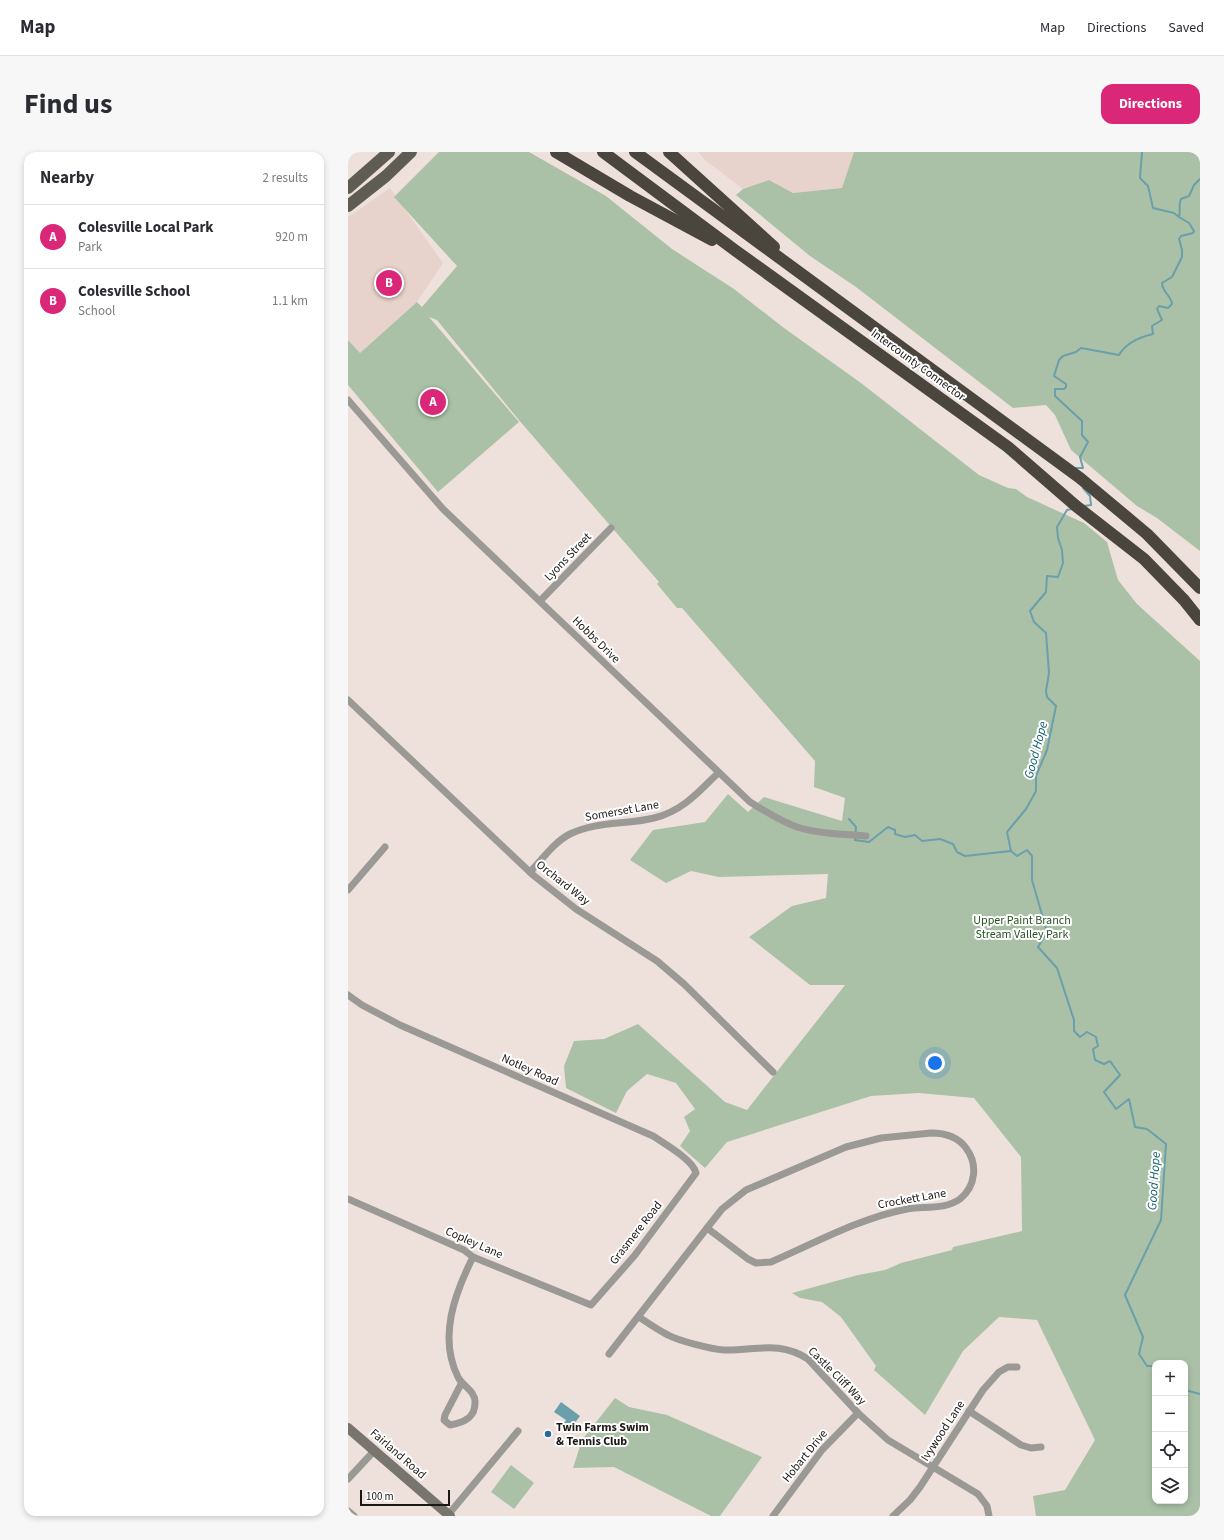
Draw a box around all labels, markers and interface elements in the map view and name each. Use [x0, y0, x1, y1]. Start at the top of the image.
text: Map [20, 14, 55, 41]
text: Map [1040, 18, 1065, 38]
text: Directions [1087, 18, 1146, 38]
text: Saved [1168, 18, 1204, 38]
text: Find us [24, 84, 112, 124]
button: Directions [1101, 84, 1200, 124]
text: Nearby [40, 166, 94, 190]
text: 2 results [263, 169, 308, 187]
text: Colesville Local Park [78, 217, 214, 238]
text: A [49, 228, 57, 246]
text: 920 m [275, 228, 308, 246]
text: Park [78, 238, 102, 256]
pin: B [376, 268, 402, 298]
text: Colesville School [78, 281, 190, 302]
text: B [49, 292, 57, 310]
text: 1.1 km [272, 292, 308, 310]
text: School [78, 302, 115, 320]
street label: Intercounty Connector [867, 325, 969, 406]
pin: A [420, 387, 446, 417]
street label: Lyons Street [541, 529, 595, 585]
street label: Hobbs Drive [568, 613, 624, 667]
water label: Good Hope [1020, 719, 1052, 781]
street label: Somerset Lane [584, 796, 660, 826]
street label: Orchard Way [533, 857, 594, 910]
park label: Upper Paint Branch Stream Valley Park [973, 912, 1071, 943]
street label: Notley Road [499, 1050, 561, 1090]
your location [925, 1053, 945, 1073]
water label: Good Hope [1143, 1151, 1165, 1211]
street label: Crockett Lane [876, 1185, 948, 1213]
street label: Grasmere Road [606, 1198, 666, 1268]
street label: Copley Lane [442, 1223, 506, 1263]
street label: Castle Cliff Way [804, 1343, 870, 1409]
map controls [1152, 1360, 1188, 1504]
button: + [1152, 1360, 1188, 1396]
button: − [1152, 1396, 1188, 1432]
street label: Ivywood Lane [917, 1397, 969, 1465]
place label: Twin Farms Swim & Tennis Club [556, 1419, 649, 1450]
street label: Fairland Road [366, 1425, 430, 1483]
street label: Hobart Drive [778, 1426, 832, 1486]
marker: Twin Farms Swim & Tennis Club [543, 1429, 553, 1439]
button: locate [1152, 1432, 1188, 1468]
button: layers [1152, 1468, 1188, 1504]
scale bar [360, 1488, 450, 1507]
text: 100 m [366, 1489, 394, 1504]

